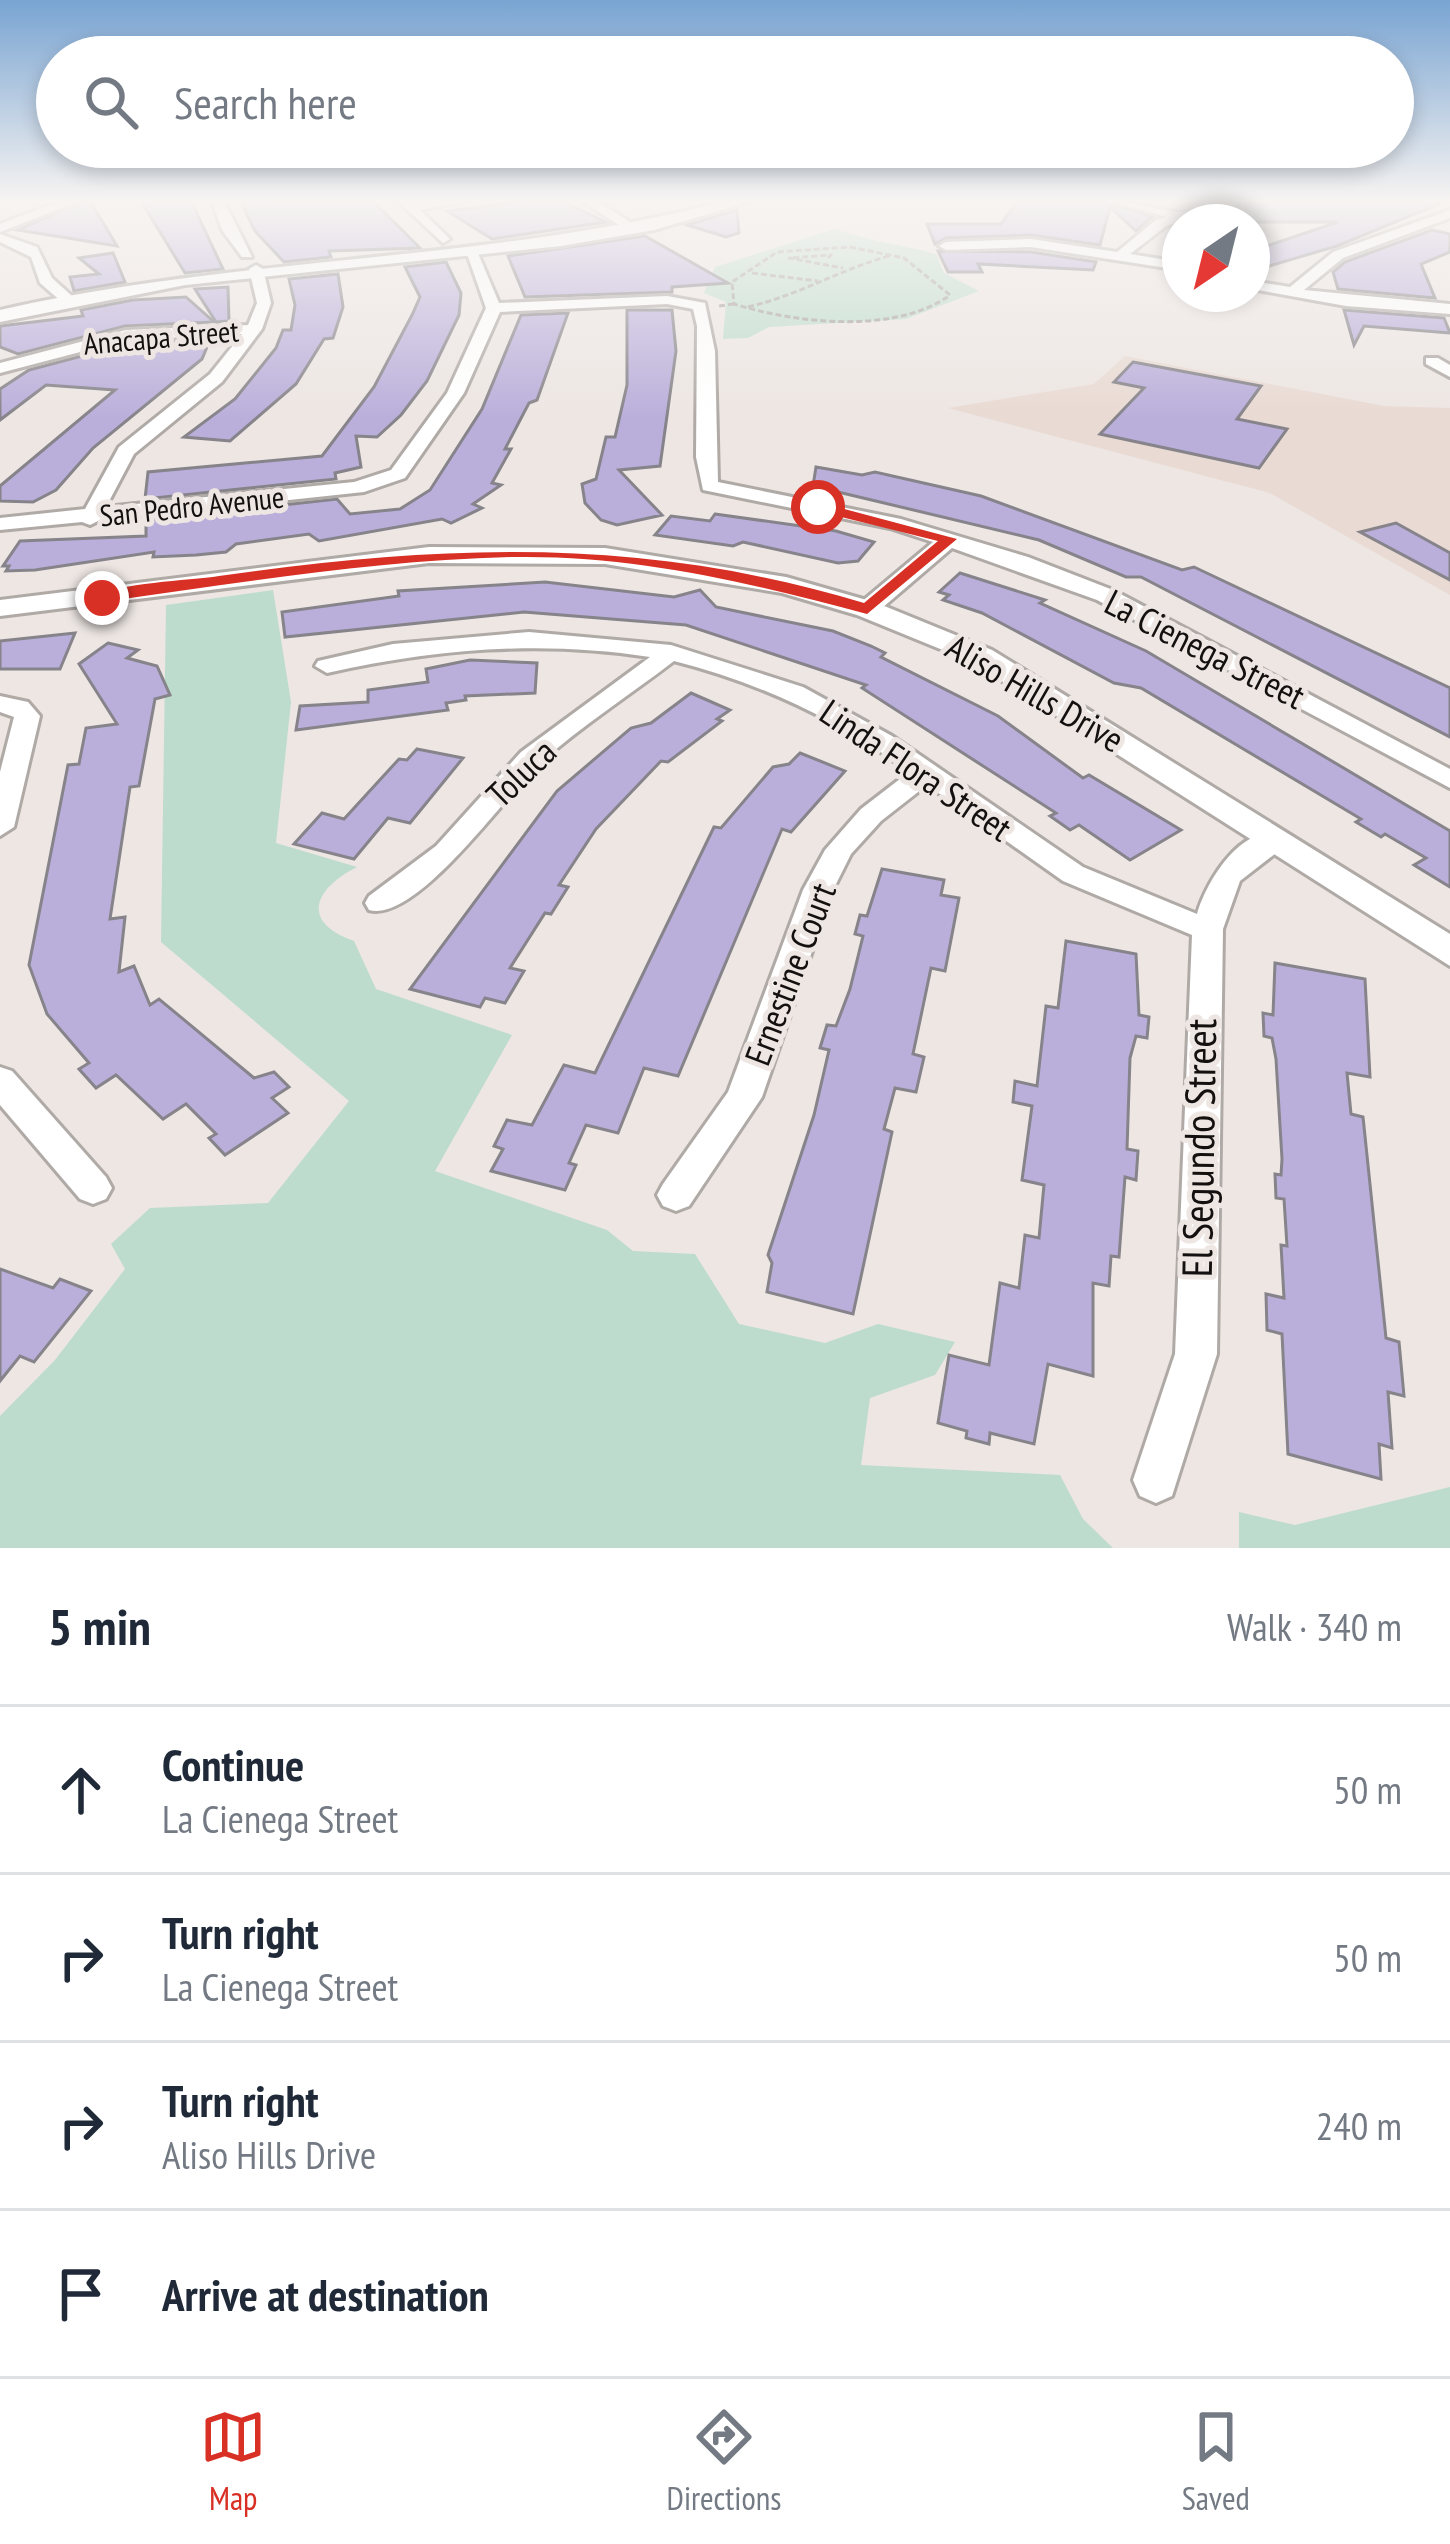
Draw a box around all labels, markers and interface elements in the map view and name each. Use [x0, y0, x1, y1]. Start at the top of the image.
search box [36, 36, 1414, 168]
icon: search [78, 69, 144, 135]
text: Search here [174, 73, 357, 131]
north arrow [1162, 204, 1270, 312]
street label: Anacapa Street [82, 310, 241, 363]
street label: San Pedro Avenue [98, 476, 286, 535]
route start [791, 480, 845, 534]
route end [75, 571, 129, 625]
street label: La Cienega Street [1097, 578, 1313, 719]
street label: Aliso Hills Drive [938, 623, 1133, 762]
street label: Linda Flora Street [811, 688, 1021, 851]
street label: Toluca [476, 728, 565, 817]
street label: Ernestine Court [733, 876, 846, 1072]
street label: El Segundo Street [1169, 1018, 1228, 1278]
text: 5 min [48, 1593, 151, 1659]
text: Walk · 340 m [1227, 1601, 1402, 1652]
text: Continue [162, 1735, 304, 1793]
icon: ahead [48, 1757, 114, 1823]
text: 50 m [1333, 1764, 1402, 1815]
text: La Cienega Street [162, 1793, 398, 1844]
text: Turn right [162, 1903, 319, 1961]
icon: right [48, 1925, 114, 1991]
text: 50 m [1333, 1932, 1402, 1983]
text: La Cienega Street [162, 1961, 398, 2012]
text: Turn right [162, 2071, 319, 2129]
icon: right [48, 2093, 114, 2159]
text: 240 m [1316, 2100, 1402, 2151]
text: Aliso Hills Drive [162, 2129, 376, 2180]
icon: arrive [48, 2261, 114, 2327]
text: Arrive at destination [162, 2265, 489, 2323]
tab: Map [200, 2404, 266, 2519]
tab: Directions [667, 2404, 781, 2519]
tab: Saved [1182, 2404, 1250, 2519]

